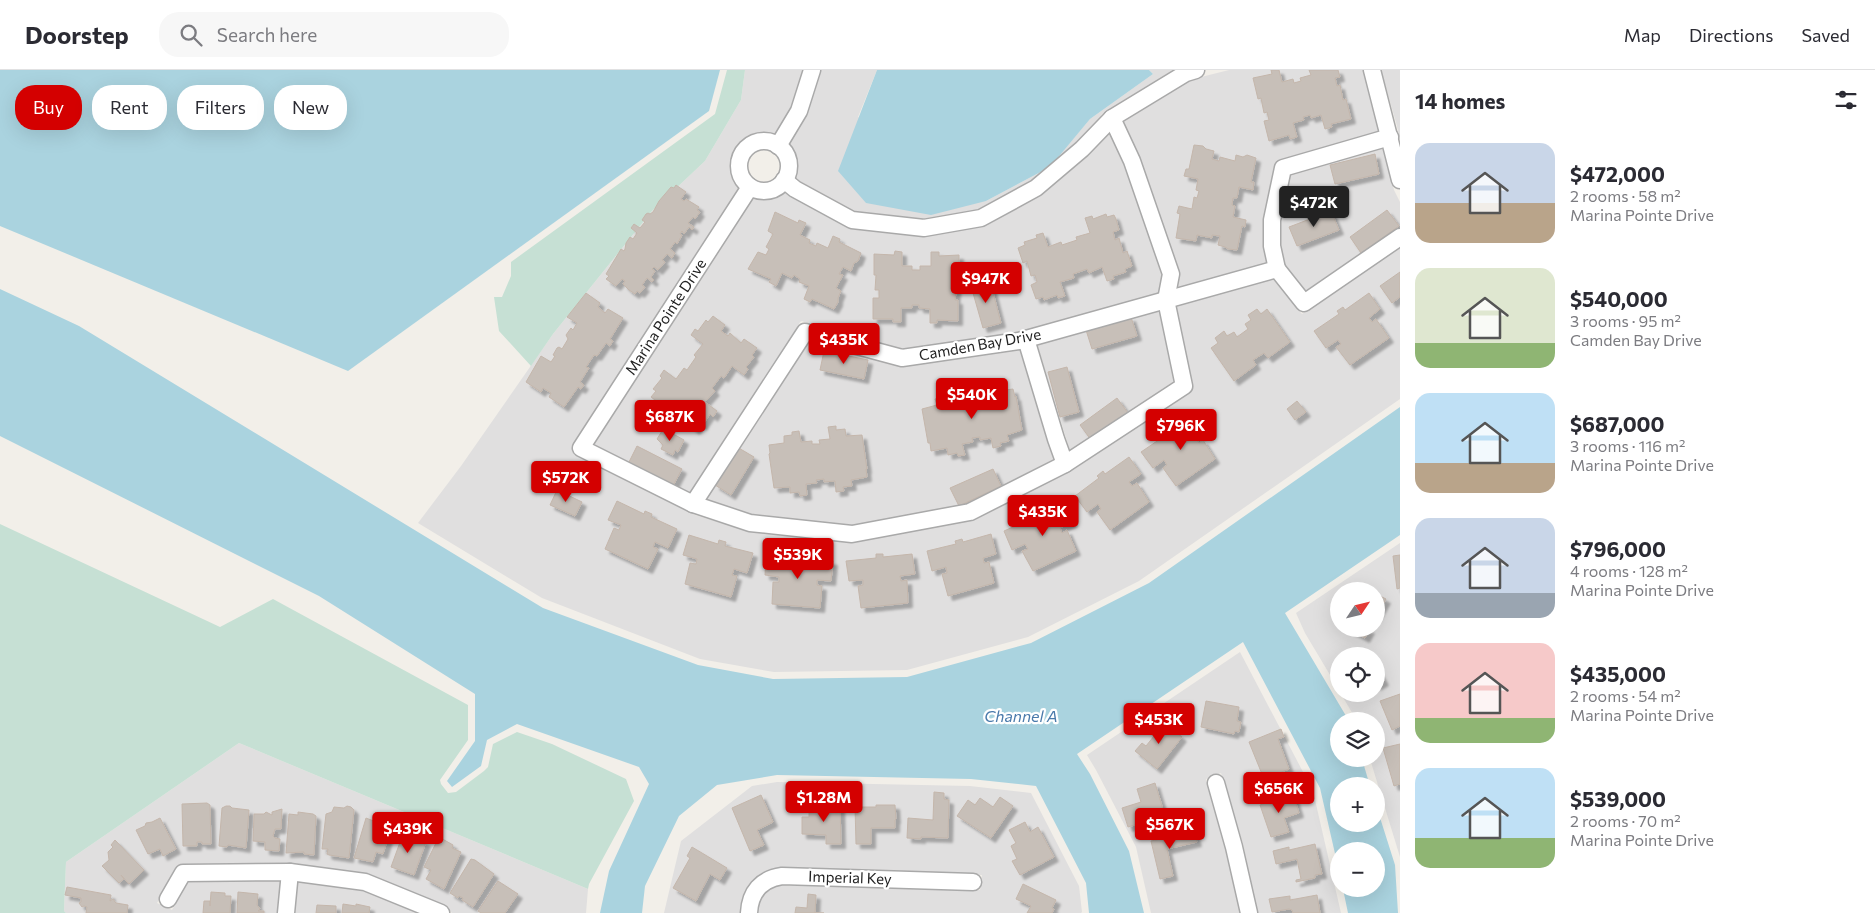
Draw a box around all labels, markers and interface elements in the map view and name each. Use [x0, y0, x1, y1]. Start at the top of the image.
search box [159, 12, 509, 57]
text: Doorstep [25, 20, 129, 49]
icon: search [177, 21, 205, 49]
text: Search here [217, 23, 317, 46]
text: Map [1624, 24, 1661, 46]
text: Directions [1689, 24, 1773, 46]
text: Saved [1801, 24, 1850, 46]
chip: Buy [15, 85, 82, 130]
chip: Rent [92, 85, 167, 130]
chip: Filters [177, 85, 264, 130]
chip: New [274, 85, 347, 130]
icon: filters [1832, 86, 1860, 114]
text: 14 homes [1415, 88, 1505, 113]
text: $472,000 [1570, 161, 1665, 186]
icon: home [1455, 163, 1515, 223]
pin: $472K [1279, 186, 1349, 228]
text: 2 rooms · 58 m² [1570, 186, 1681, 205]
text: $472K [1290, 192, 1338, 211]
text: Marina Pointe Drive [1570, 205, 1714, 224]
street label: Marina Pointe Drive [621, 255, 709, 378]
pin: $947K [951, 262, 1021, 304]
text: $947K [962, 268, 1010, 287]
text: $540,000 [1570, 286, 1668, 311]
icon: home [1455, 288, 1515, 348]
text: 3 rooms · 95 m² [1570, 311, 1681, 330]
pin: $435K [809, 322, 879, 365]
street label: Camden Bay Drive [917, 324, 1042, 364]
text: $435K [820, 329, 868, 348]
text: Camden Bay Drive [1570, 330, 1702, 349]
pin: $540K [937, 378, 1007, 420]
text: $540K [947, 384, 997, 403]
pin: $687K [635, 400, 705, 442]
text: $687K [646, 406, 694, 425]
pin: $796K [1146, 408, 1216, 451]
text: $687,000 [1570, 411, 1665, 436]
icon: home [1455, 413, 1515, 473]
text: $796K [1157, 415, 1205, 434]
text: 3 rooms · 116 m² [1570, 436, 1685, 455]
text: Marina Pointe Drive [1570, 455, 1714, 474]
pin: $572K [531, 460, 601, 503]
text: $572K [542, 467, 590, 486]
pin: $435K [1008, 494, 1078, 537]
text: $435K [1019, 501, 1067, 520]
text: $796,000 [1570, 536, 1666, 561]
pin: $539K [763, 538, 833, 580]
icon: home [1455, 538, 1515, 598]
text: $539K [774, 544, 822, 563]
text: 4 rooms · 128 m² [1570, 561, 1688, 580]
text: Marina Pointe Drive [1570, 580, 1714, 599]
north arrow [1330, 582, 1385, 638]
map controls [1330, 582, 1385, 897]
button: locate [1330, 647, 1385, 702]
text: $435,000 [1570, 661, 1666, 686]
icon: home [1455, 663, 1515, 723]
text: 2 rooms · 54 m² [1570, 686, 1681, 705]
pin: $453K [1124, 702, 1194, 745]
text: Marina Pointe Drive [1570, 705, 1714, 724]
water label: Channel A [984, 706, 1058, 725]
text: $453K [1135, 709, 1183, 728]
button: layers [1330, 712, 1385, 767]
pin: $656K [1244, 772, 1314, 814]
button: + [1330, 777, 1385, 832]
text: $656K [1254, 778, 1304, 797]
pin: $1.28M [783, 780, 865, 823]
text: $539,000 [1570, 786, 1666, 811]
text: $1.28M [797, 787, 851, 806]
icon: home [1455, 788, 1515, 848]
pin: $567K [1135, 808, 1205, 850]
text: 2 rooms · 70 m² [1570, 811, 1681, 830]
pin: $439K [373, 812, 443, 854]
text: $567K [1146, 814, 1194, 833]
text: $439K [383, 818, 433, 837]
text: Marina Pointe Drive [1570, 830, 1714, 849]
button: − [1330, 842, 1385, 897]
street label: Imperial Key [808, 867, 892, 887]

